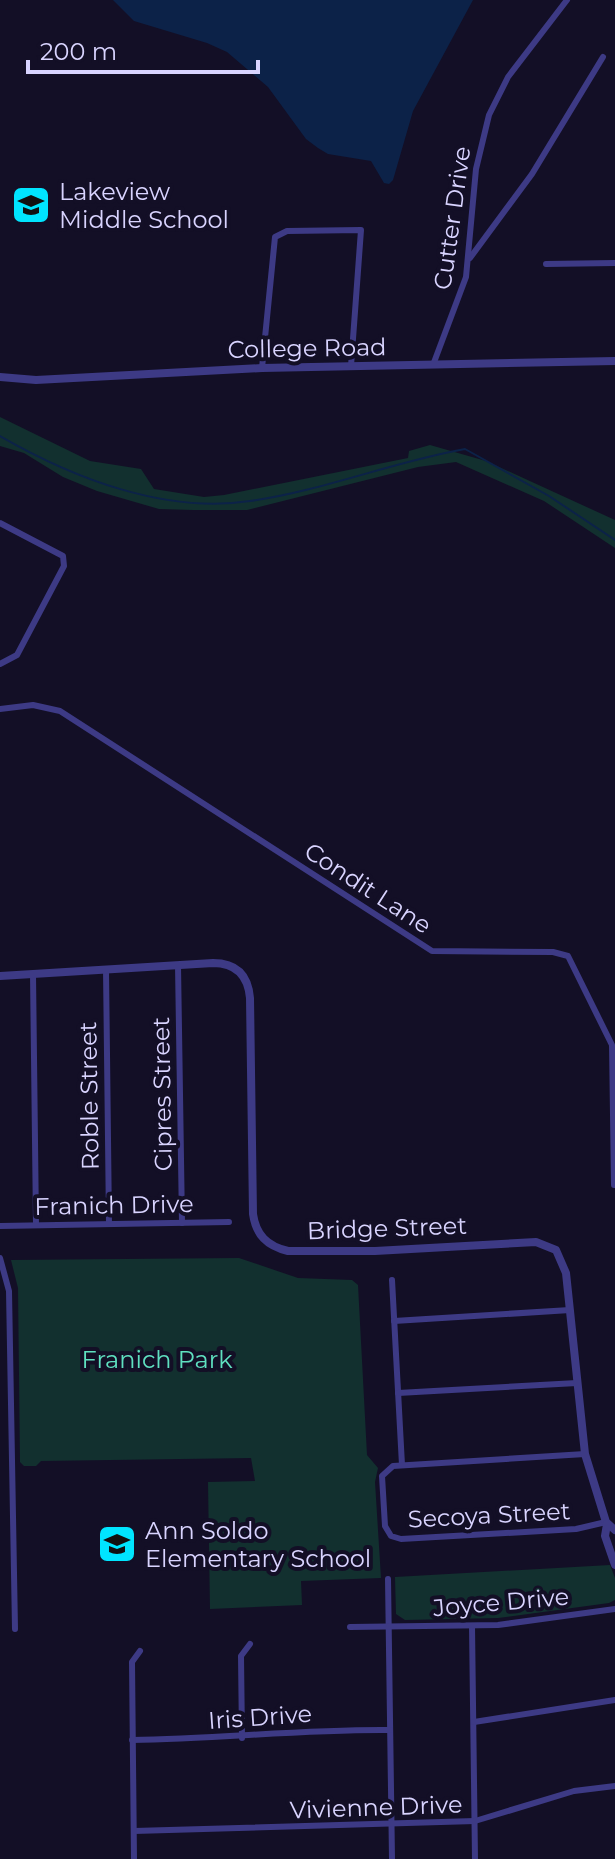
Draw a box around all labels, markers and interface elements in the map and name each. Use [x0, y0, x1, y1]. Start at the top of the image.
scale bar [28, 24, 258, 74]
text: 200 m [40, 37, 117, 66]
street label: Cutter Drive [428, 144, 476, 292]
place label: Lakeview Middle School [59, 177, 229, 234]
school or university icon: Lakeview Middle School [10, 184, 52, 226]
street label: College Road [227, 332, 387, 364]
street label: Condit Lane [299, 836, 437, 940]
street label: Cipres Street [146, 1016, 178, 1171]
street label: Roble Street [73, 1021, 105, 1170]
street label: Franich Drive [34, 1189, 194, 1221]
street label: Bridge Street [307, 1211, 468, 1245]
park label: Franich Park [81, 1345, 233, 1374]
street label: Secoya Street [407, 1496, 571, 1534]
place label: Ann Soldo Elementary School [145, 1516, 371, 1573]
school or university icon: Ann Soldo Elementary School [96, 1523, 138, 1565]
street label: Joyce Drive [431, 1582, 570, 1622]
street label: Iris Drive [207, 1699, 313, 1735]
street label: Vivienne Drive [289, 1789, 463, 1825]

